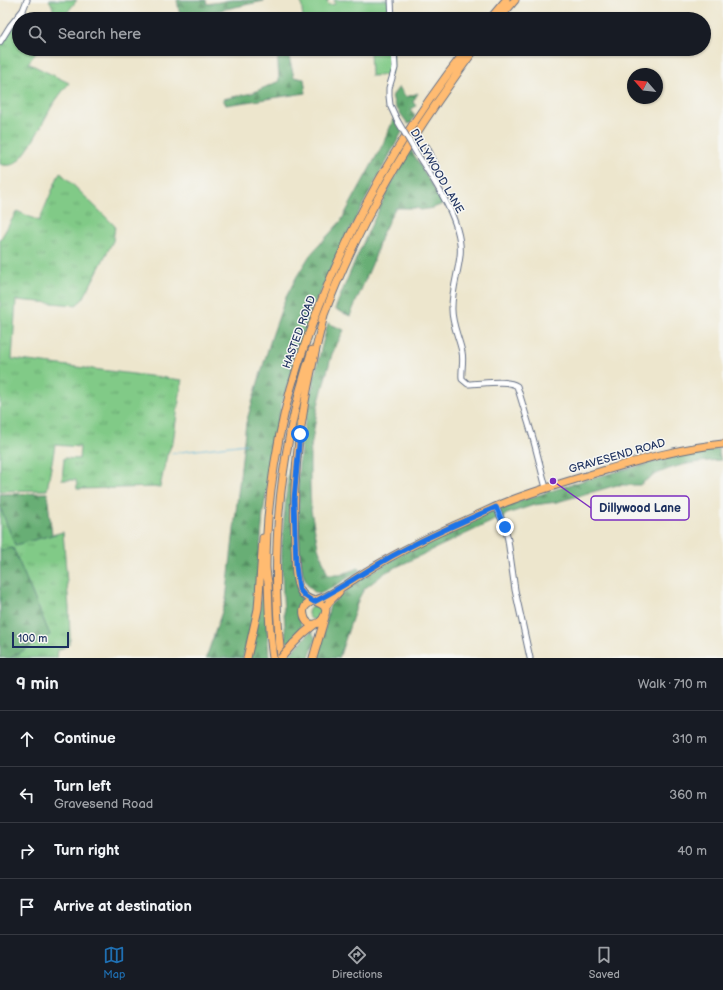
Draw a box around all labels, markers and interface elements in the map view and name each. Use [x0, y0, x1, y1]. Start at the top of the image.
search box [12, 12, 711, 56]
icon: search [26, 23, 48, 45]
text: Search here [58, 25, 141, 44]
north arrow [627, 68, 663, 104]
street label: DILLYWOOD LANE [408, 126, 466, 216]
street label: HASTED ROAD [280, 294, 318, 370]
route start [291, 425, 309, 443]
street label: GRAVESEND ROAD [567, 436, 667, 476]
callout: Dillywood Lane [591, 496, 689, 520]
text: Dillywood Lane [599, 501, 681, 516]
route end [496, 518, 514, 536]
scale bar [12, 630, 69, 649]
text: 100 m [18, 632, 47, 645]
text: 9 min [16, 674, 59, 694]
text: Walk · 710 m [638, 676, 707, 692]
icon: ahead [16, 728, 38, 750]
text: Continue [54, 729, 116, 748]
text: 310 m [672, 731, 707, 747]
text: Turn left [54, 777, 111, 796]
icon: left [16, 784, 38, 806]
text: 360 m [669, 787, 707, 803]
text: Gravesend Road [54, 796, 153, 812]
icon: right [16, 840, 38, 862]
text: Turn right [54, 841, 119, 860]
text: 40 m [677, 843, 707, 859]
icon: arrive [16, 896, 38, 918]
text: Arrive at destination [54, 897, 192, 916]
tab: Map [103, 944, 125, 981]
tab: Directions [332, 944, 382, 981]
tab: Saved [589, 944, 620, 981]

